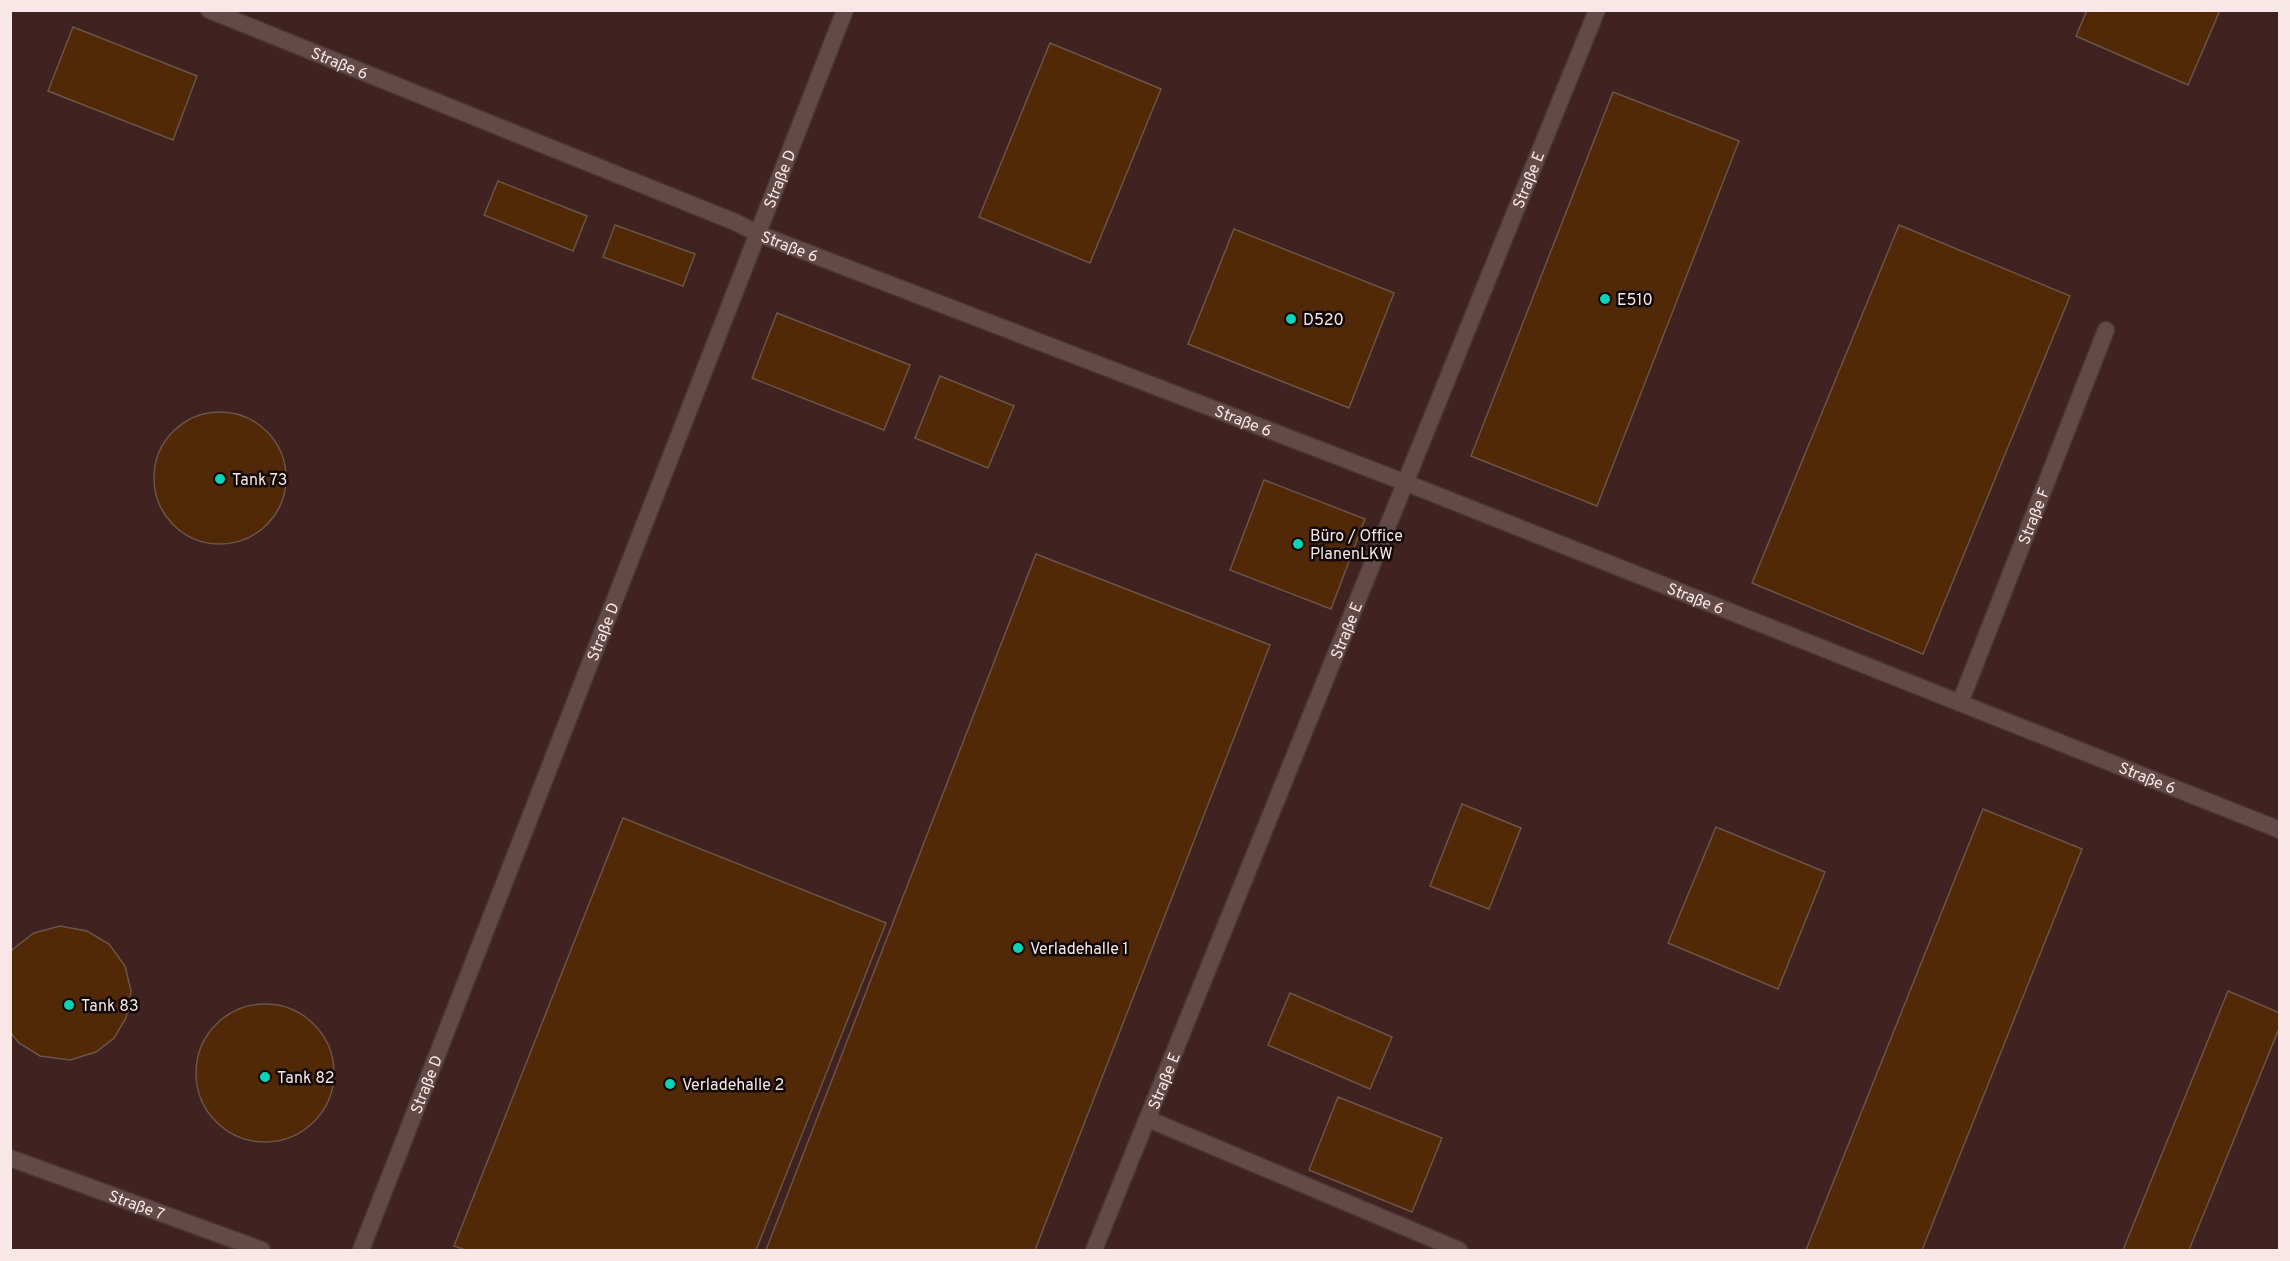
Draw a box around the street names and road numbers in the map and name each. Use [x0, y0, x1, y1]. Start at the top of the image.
street label: Straße 6 [307, 44, 371, 85]
street label: Straße D [761, 147, 801, 212]
street label: Straße E [1509, 149, 1550, 212]
street label: Straße 6 [758, 228, 821, 268]
street label: Straße 6 [1211, 402, 1274, 442]
street label: Straße F [2015, 485, 2055, 548]
street label: Straße 6 [1664, 579, 1727, 620]
street label: Straße E [1327, 599, 1368, 663]
street label: Straße D [584, 600, 625, 664]
street label: Straße 6 [2115, 759, 2178, 800]
street label: Straße E [1145, 1050, 1186, 1113]
street label: Straße D [407, 1053, 448, 1117]
street label: Straße 7 [105, 1187, 167, 1226]

